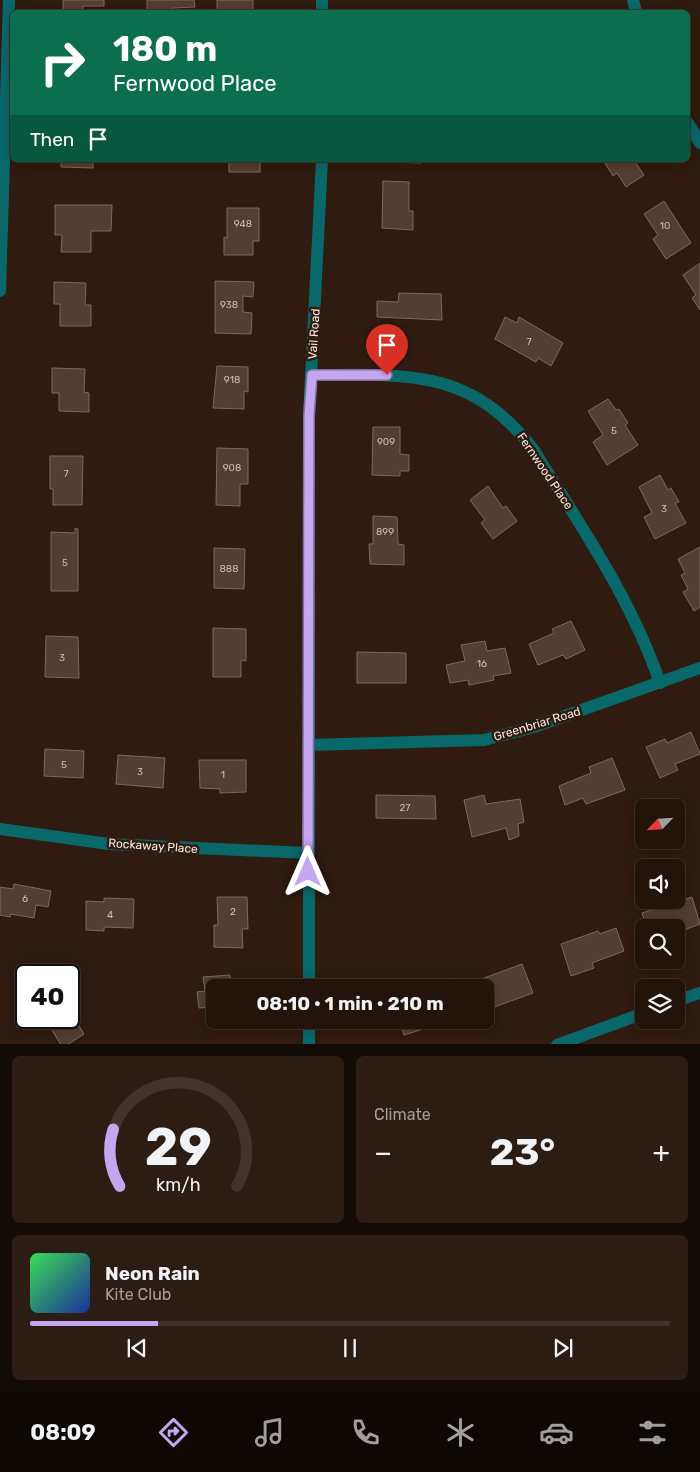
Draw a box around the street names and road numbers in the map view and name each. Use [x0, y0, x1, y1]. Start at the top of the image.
street label: Vail Road [305, 308, 323, 360]
street label: Fernwood Place [514, 430, 576, 512]
street label: Greenbriar Road [492, 704, 582, 744]
street label: Rockaway Place [108, 836, 199, 856]

